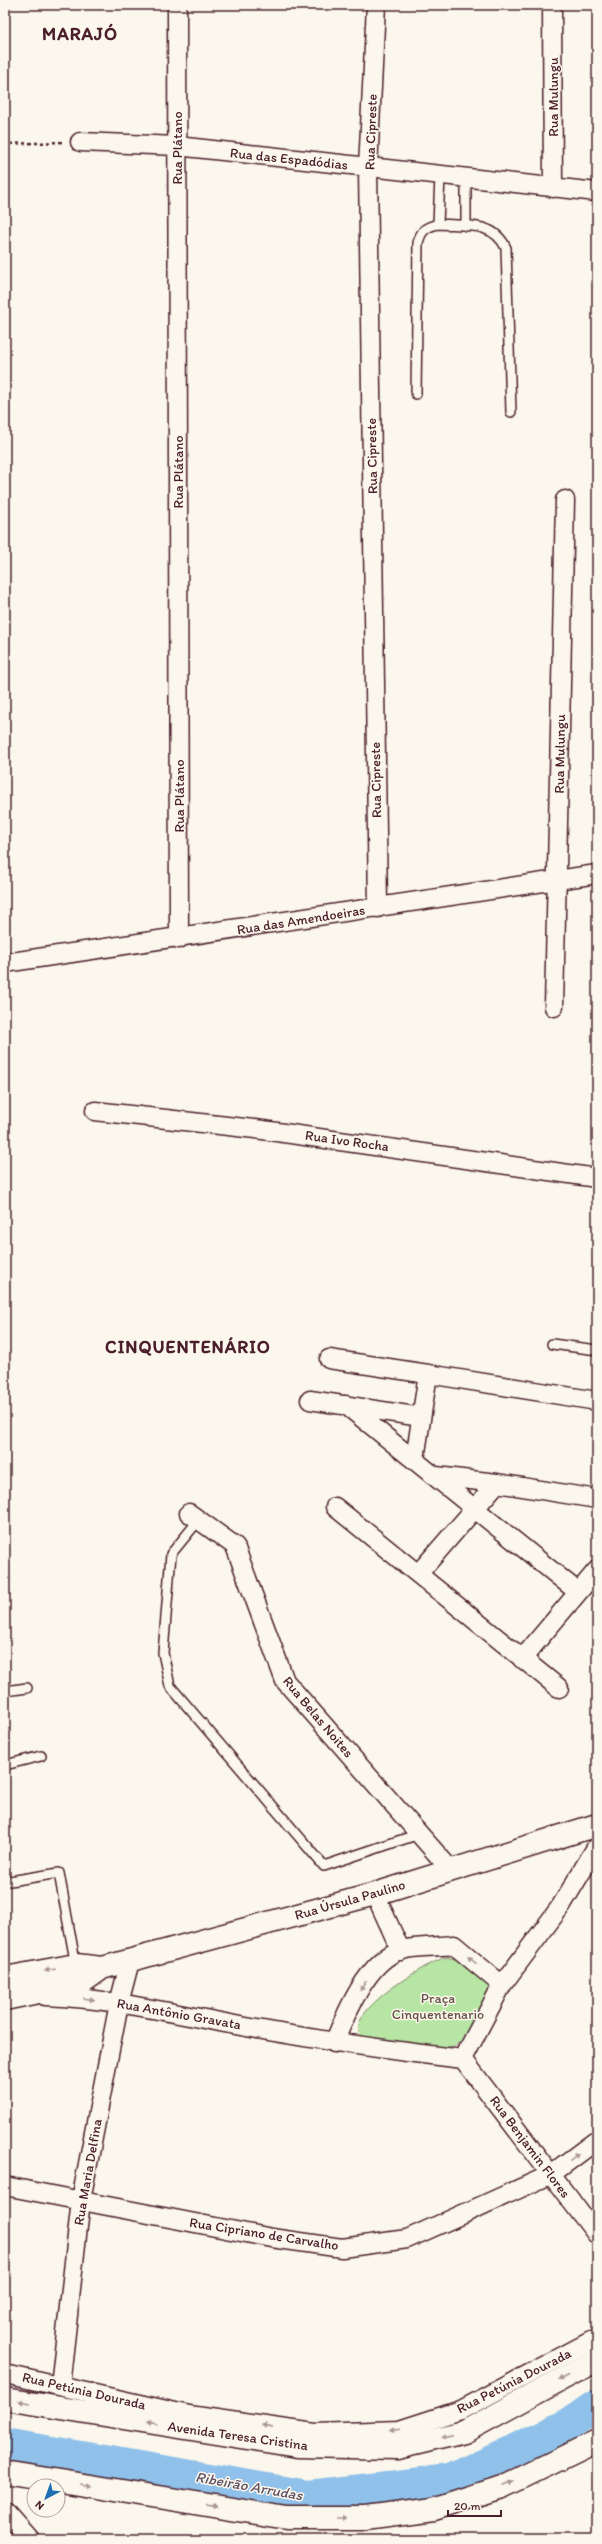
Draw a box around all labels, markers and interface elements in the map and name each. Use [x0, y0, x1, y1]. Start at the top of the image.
district label: MARAJÓ [42, 23, 118, 45]
street label: Rua Mulungu [545, 57, 562, 137]
street label: Rua Cipreste [361, 93, 381, 170]
street label: Rua Plátano [169, 111, 186, 185]
street label: Rua das Espadódias [229, 144, 349, 174]
street label: Rua Cipreste [363, 417, 381, 494]
street label: Rua Plátano [170, 435, 187, 509]
street label: Rua Mulungu [551, 714, 569, 794]
street label: Rua Cipreste [367, 741, 385, 818]
street label: Rua Plátano [171, 759, 188, 833]
street label: Rua das Amendoeiras [236, 901, 366, 939]
street label: Rua Ivo Rocha [304, 1127, 390, 1155]
district label: CINQUENTENÁRIO [105, 1336, 271, 1358]
street label: Rua Belas Noites [279, 1673, 357, 1761]
street label: Rua Úrsula Paulino [293, 1876, 407, 1924]
one-way arrow [467, 1955, 478, 1964]
one-way arrow [44, 1967, 56, 1973]
one-way arrow [359, 1981, 367, 1991]
park label: Praça Cinquentenario [392, 1990, 484, 2023]
street label: Rua Antônio Gravata [116, 1995, 242, 2033]
one-way arrow [83, 1996, 95, 2002]
street label: Rua Benjamin Flores [486, 2093, 574, 2201]
street label: Rua Maria Delfina [70, 2117, 106, 2227]
one-way arrow [568, 2153, 579, 2161]
street label: Rua Cipriano de Carvalho [188, 2214, 340, 2254]
street label: Rua Petúnia Dourada [454, 2344, 575, 2417]
street label: Rua Petúnia Dourada [21, 2369, 148, 2414]
one-way arrow [557, 2375, 569, 2382]
one-way arrow [18, 2399, 30, 2405]
street label: Avenida Teresa Cristina [167, 2418, 310, 2454]
one-way arrow [146, 2420, 158, 2426]
one-way arrow [261, 2423, 273, 2429]
one-way arrow [390, 2426, 403, 2432]
one-way arrow [441, 2434, 453, 2440]
water label: Ribeirão Arrudas [194, 2468, 305, 2504]
north arrow [26, 2478, 66, 2518]
one-way arrow [504, 2480, 515, 2486]
one-way arrow [79, 2482, 91, 2488]
scale bar [448, 2492, 501, 2518]
text: N [33, 2498, 47, 2513]
text: 20 m [454, 2499, 481, 2513]
one-way arrow [207, 2503, 219, 2509]
one-way arrow [336, 2515, 349, 2521]

